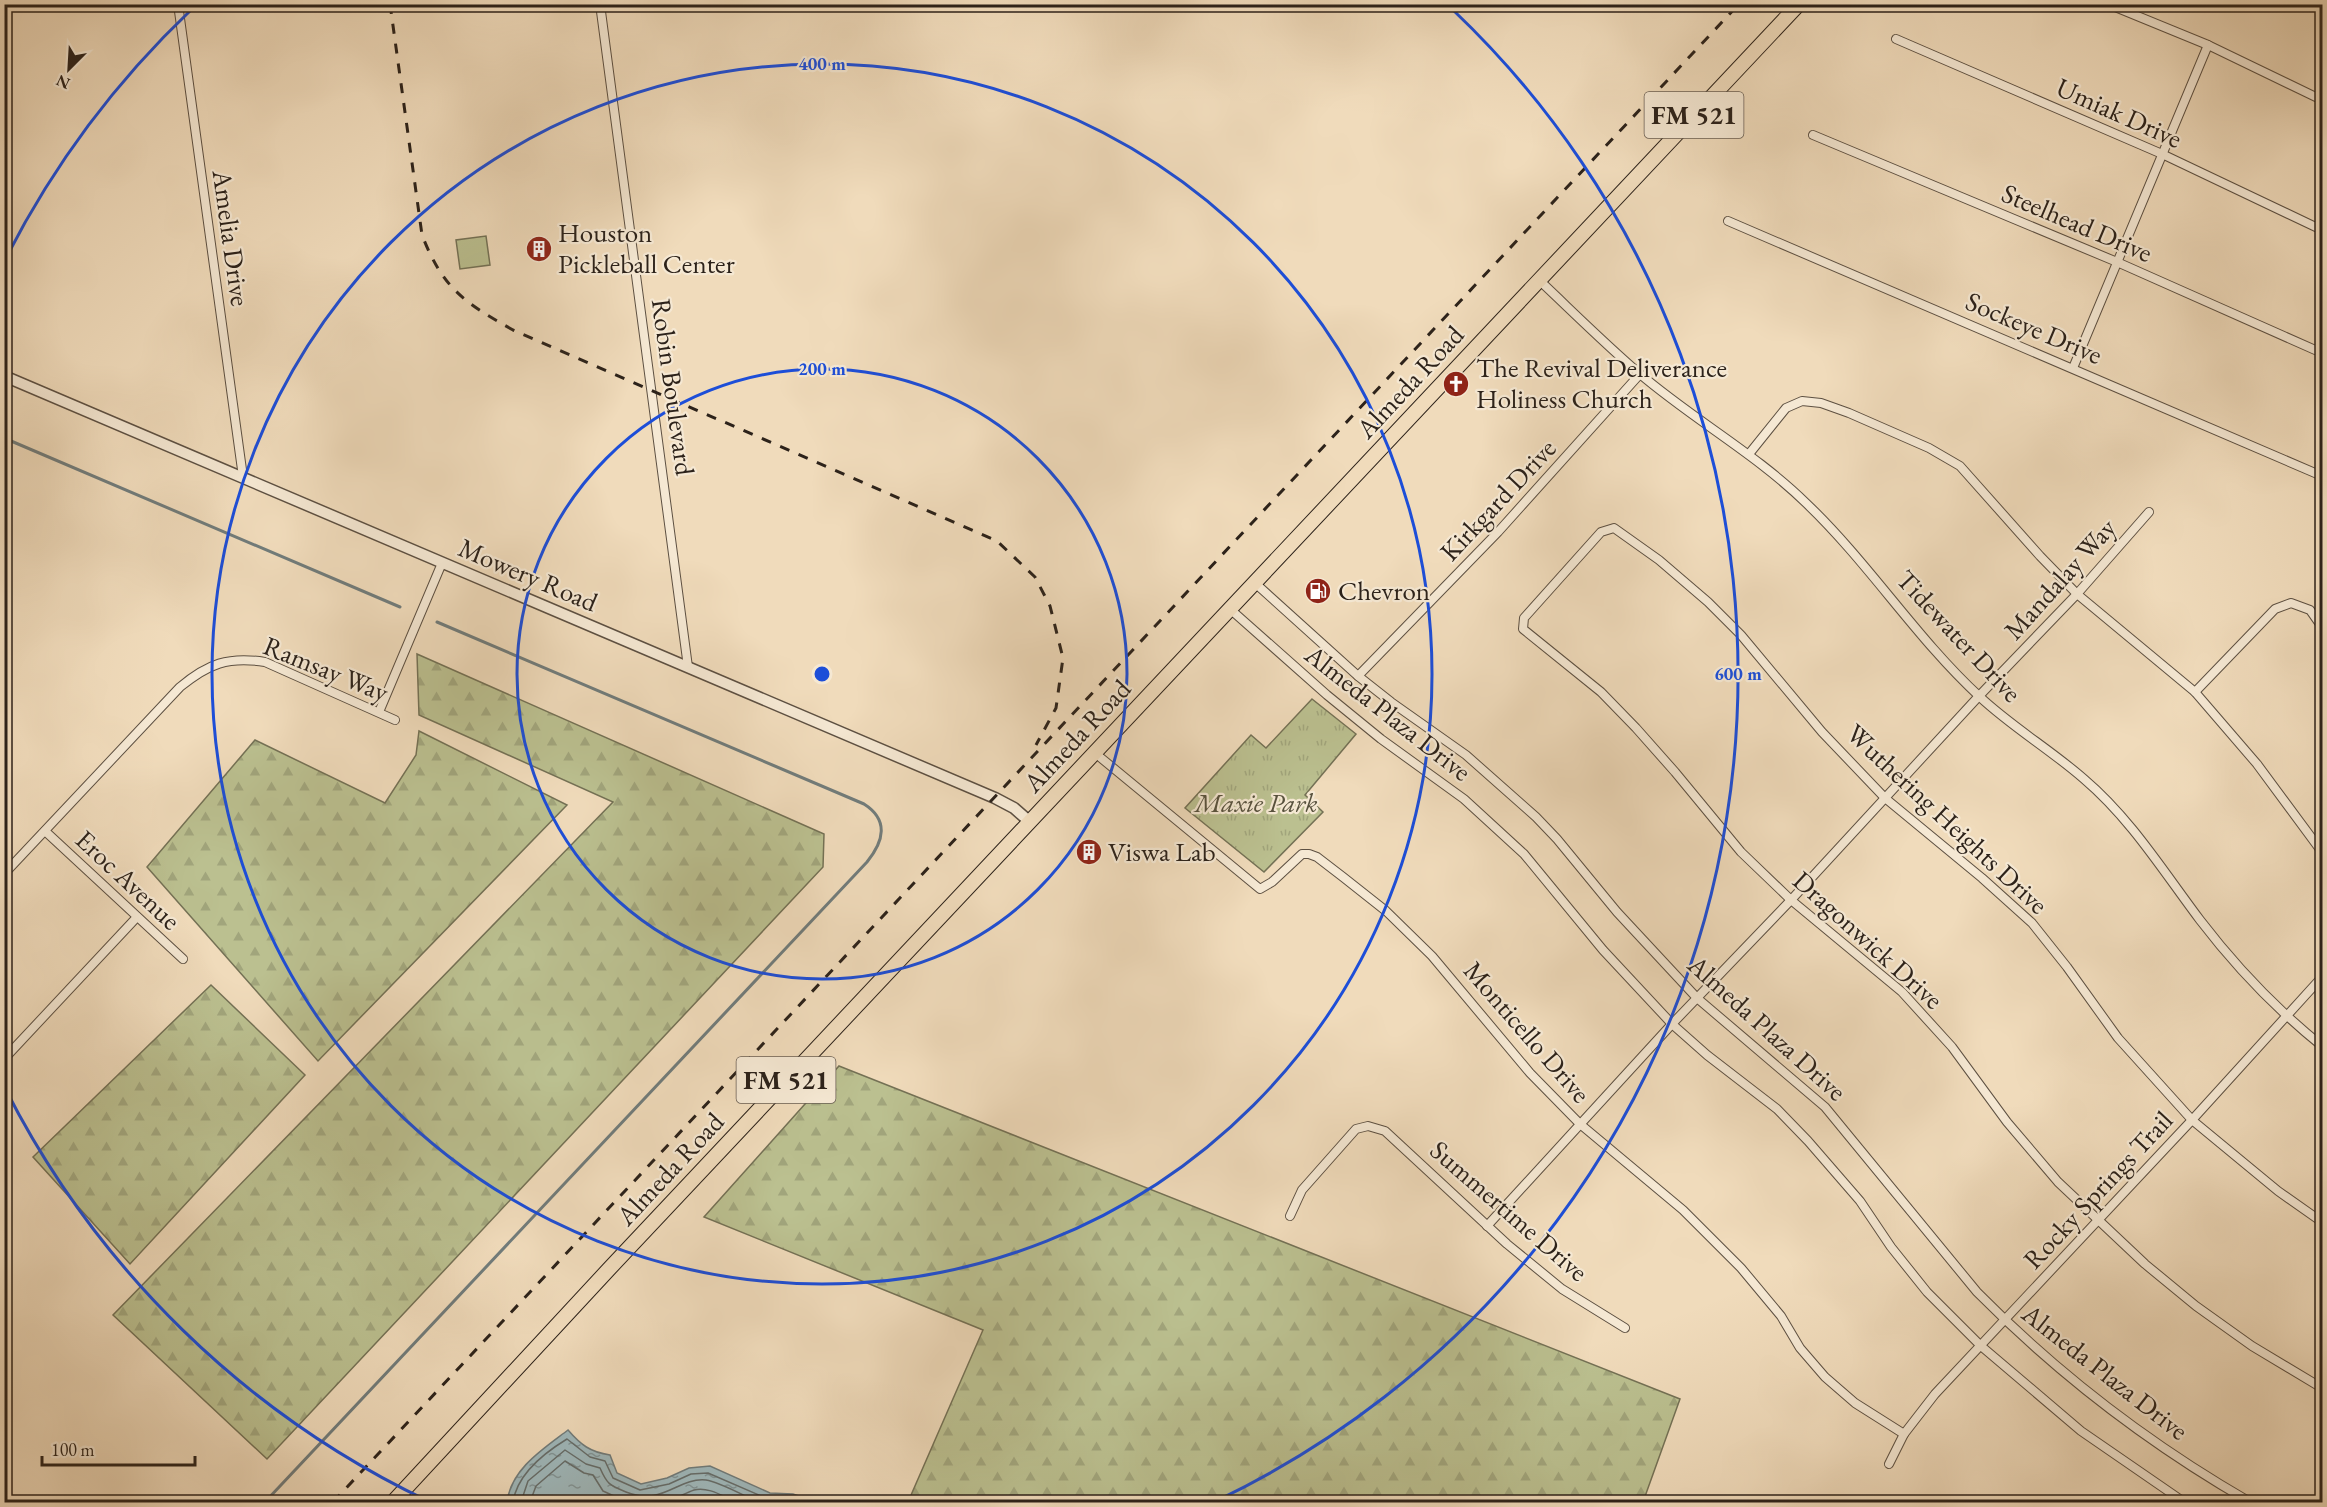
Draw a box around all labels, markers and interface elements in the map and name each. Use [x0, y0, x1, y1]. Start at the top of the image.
north arrow [39, 39, 99, 99]
text: 400 m [798, 52, 846, 75]
street label: Umiak Drive [2051, 69, 2188, 156]
text: N [53, 70, 73, 94]
road number: FM 521 [1644, 92, 1744, 138]
street label: Amelia Drive [204, 167, 258, 308]
street label: Steelhead Drive [1997, 175, 2158, 270]
place label: Houston Pickleball Center [558, 215, 735, 281]
building icon: Houston Pickleball Center [524, 234, 554, 264]
street label: Sockeye Drive [1961, 283, 2108, 372]
street label: Robin Boulevard [644, 296, 703, 478]
street label: Almeda Road [1347, 317, 1471, 447]
place label: The Revival Deliverance Holiness Church [1476, 350, 1727, 416]
text: 200 m [798, 357, 846, 380]
church icon: The Revival Deliverance Holiness Church [1441, 369, 1471, 399]
street label: Kirkgard Drive [1432, 431, 1563, 568]
street label: Mandalay Way [1996, 510, 2124, 647]
street label: Mowery Road [453, 530, 603, 620]
street label: Tidewater Drive [1889, 562, 2030, 709]
place label: Chevron [1338, 573, 1430, 608]
fuel station icon: Chevron [1303, 576, 1333, 606]
street label: Ramsay Way [259, 628, 394, 710]
street label: Almeda Plaza Drive [1297, 636, 1479, 789]
text: 600 m [1714, 662, 1762, 685]
centre of rings [812, 664, 832, 684]
street label: Almeda Road [1014, 671, 1138, 801]
street label: Wuthering Heights Drive [1839, 716, 2056, 921]
park label: Maxie Park [1192, 785, 1318, 820]
street label: Eroc Avenue [68, 822, 188, 937]
place label: Viswa Lab [1108, 834, 1216, 869]
building icon: Viswa Lab [1074, 837, 1104, 867]
street label: Dragonwick Drive [1786, 863, 1951, 1016]
street label: Almeda Plaza Drive [1680, 946, 1854, 1108]
street label: Monticello Drive [1456, 953, 1599, 1110]
road number: FM 521 [736, 1057, 836, 1103]
street label: Rocky Springs Trail [2015, 1103, 2180, 1276]
street label: Almeda Road [607, 1104, 731, 1234]
street label: Summertime Drive [1423, 1132, 1596, 1289]
street label: Almeda Plaza Drive [2014, 1295, 2196, 1448]
scale bar [42, 1429, 195, 1467]
text: 100 m [51, 1438, 95, 1461]

